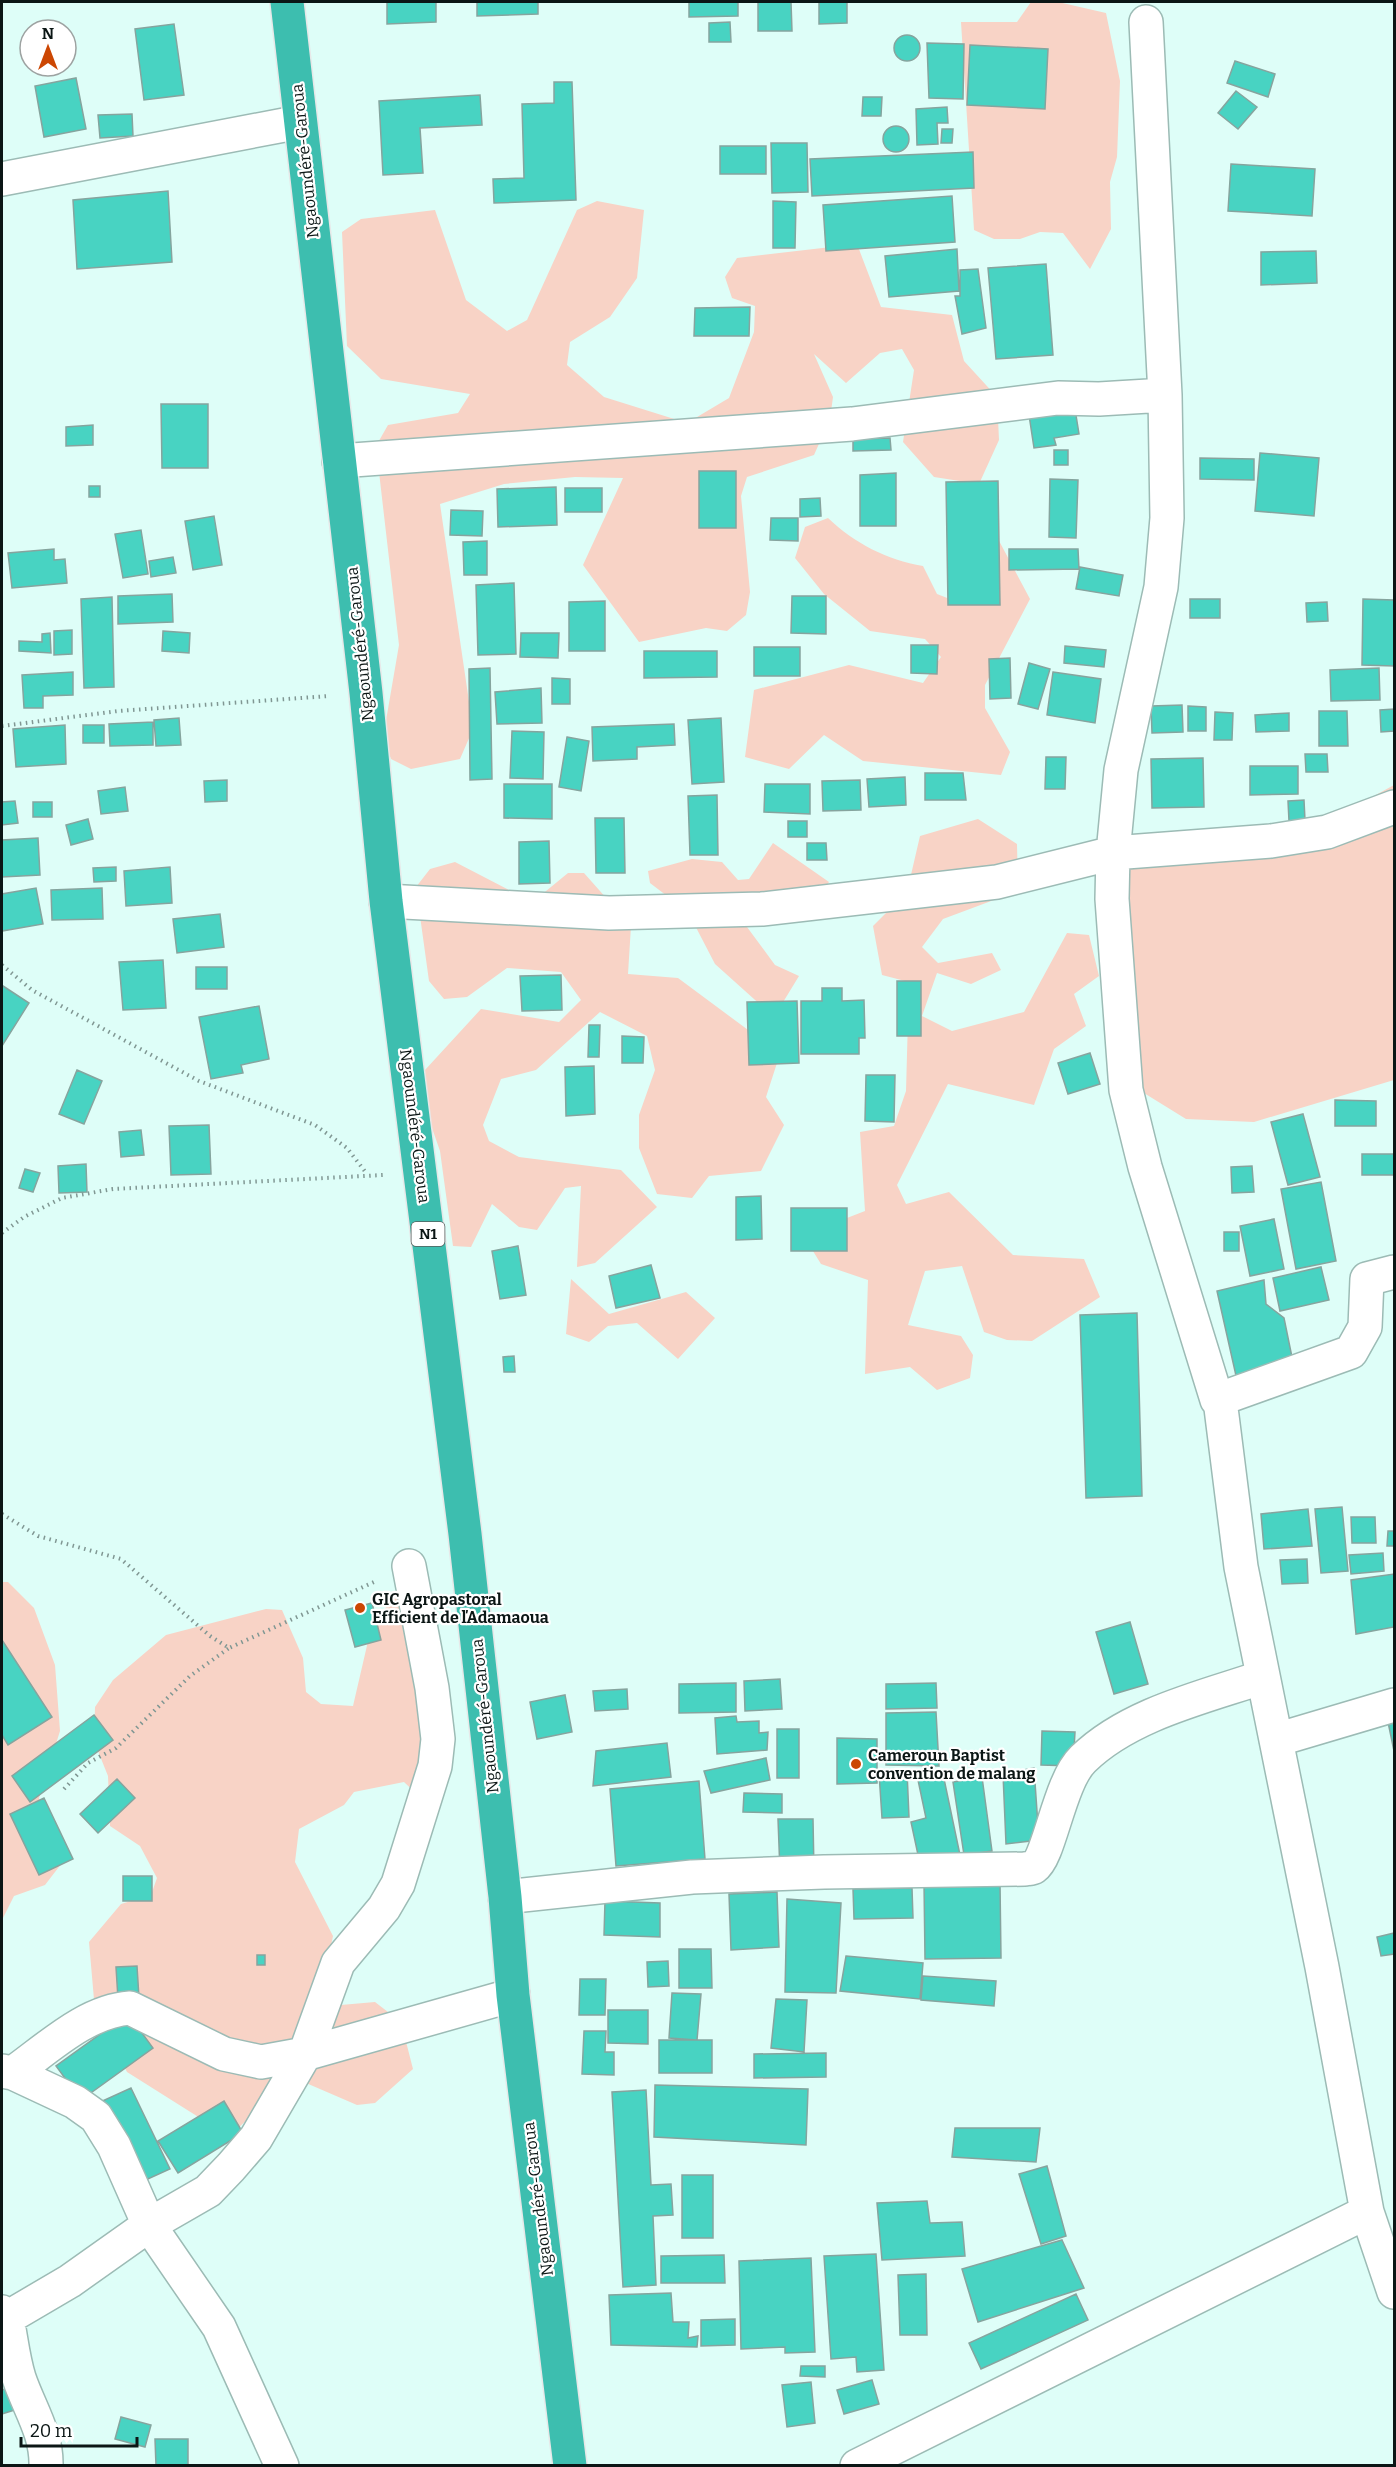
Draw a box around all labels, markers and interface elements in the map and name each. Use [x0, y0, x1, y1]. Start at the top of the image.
north arrow [18, 18, 78, 78]
text: N [42, 24, 54, 43]
street label: Ngaoundéré-Garoua [287, 83, 323, 239]
street label: Ngaoundéré-Garoua [342, 566, 378, 722]
street label: Ngaoundéré-Garoua [396, 1048, 434, 1204]
road number: N1 [412, 1222, 444, 1246]
place label: GIC Agropastoral Efficient de ľAdamaoua [372, 1590, 549, 1627]
marker: GIC Agropastoral Efficient de ľAdamaoua [353, 1601, 367, 1615]
street label: Ngaoundéré-Garoua [467, 1638, 503, 1794]
place label: Cameroun Baptist convention de malang [868, 1746, 1035, 1783]
marker: Cameroun Baptist convention de malang [849, 1757, 863, 1771]
street label: Ngaoundéré-Garoua [519, 2121, 557, 2277]
scale bar [21, 2410, 136, 2448]
text: 20 m [30, 2420, 72, 2442]

